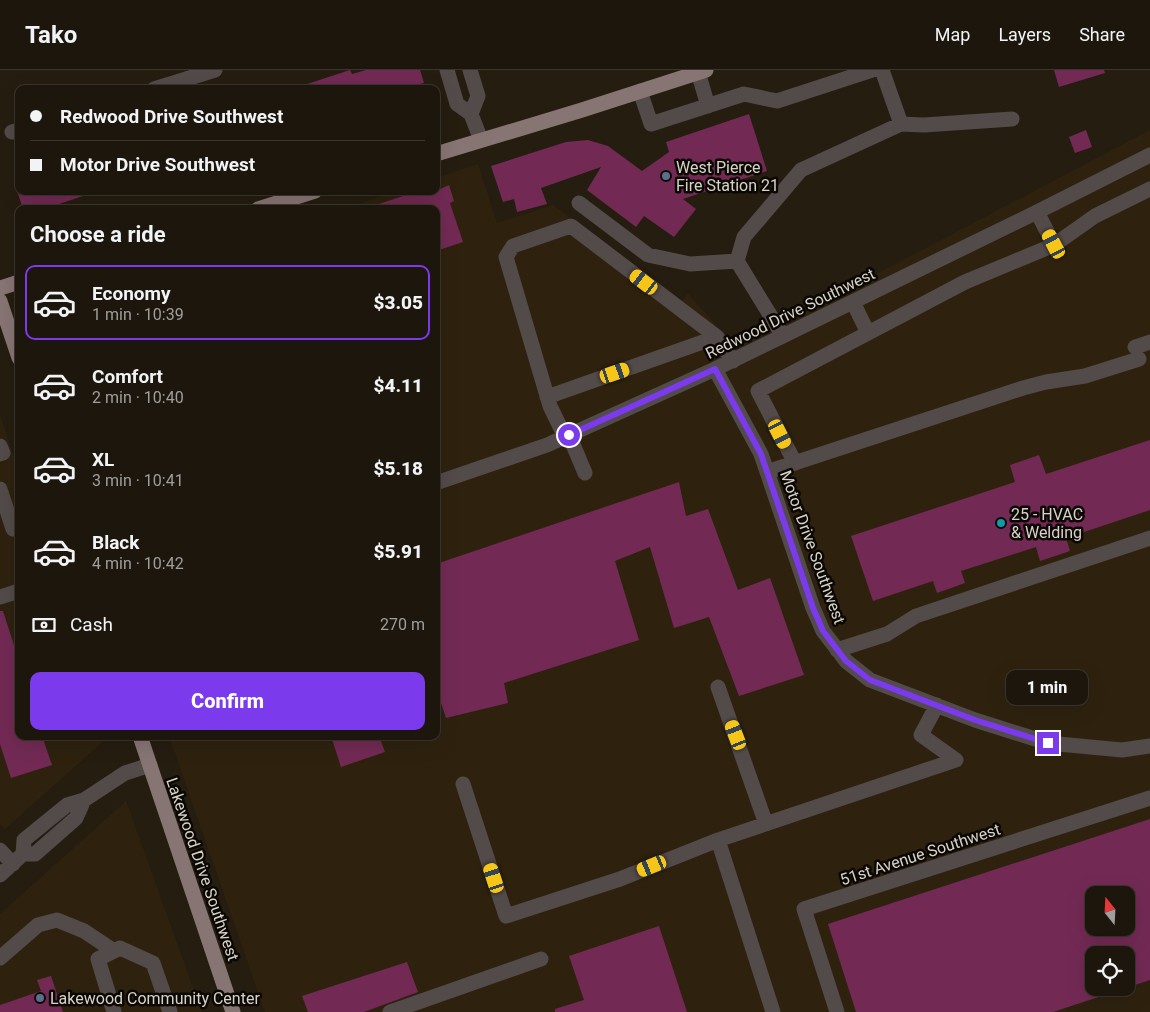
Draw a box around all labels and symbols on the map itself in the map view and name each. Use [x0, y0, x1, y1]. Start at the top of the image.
place label: West Pierce Fire Station 21 [676, 158, 779, 195]
marker: West Pierce Fire Station 21 [660, 170, 672, 182]
car [1040, 227, 1067, 261]
street label: Redwood Drive Southwest [702, 264, 878, 363]
car [627, 267, 660, 297]
car [598, 361, 631, 385]
car [766, 417, 793, 451]
route start [558, 424, 580, 446]
street label: Motor Drive Southwest [776, 468, 849, 627]
place label: 25 - HVAC & Welding [1011, 505, 1083, 542]
marker: 25 - HVAC & Welding [995, 517, 1007, 529]
callout: 1 min [1007, 670, 1089, 706]
car [723, 718, 748, 752]
route end [1037, 732, 1059, 754]
street label: Lakewood Drive Southwest [162, 775, 243, 963]
street label: 51st Avenue Southwest [838, 820, 1003, 889]
car [635, 853, 668, 879]
car [482, 861, 505, 895]
north arrow [1085, 886, 1135, 936]
place label: Lakewood Community Center [50, 989, 260, 1008]
marker: Lakewood Community Center [34, 992, 46, 1004]

